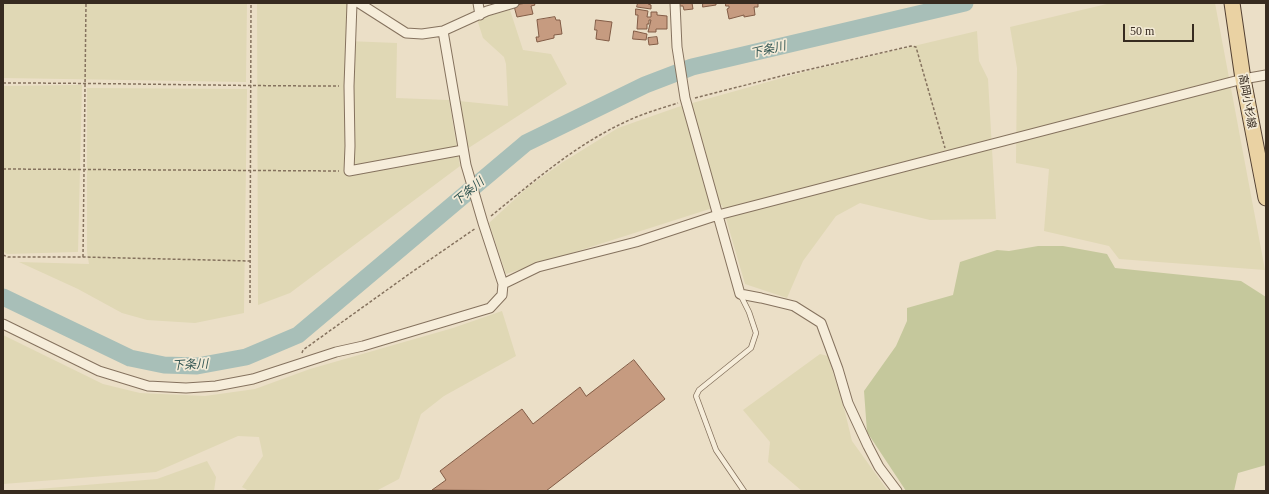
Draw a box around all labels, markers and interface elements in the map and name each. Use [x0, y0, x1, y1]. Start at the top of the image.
scale bar [1125, 16, 1196, 42]
text: 50 m [1130, 24, 1154, 38]
water label: 下条川 [749, 38, 787, 60]
street label: 高岡小杉線 [1237, 73, 1259, 129]
water label: 下条川 [450, 174, 486, 208]
water label: 下条川 [172, 356, 208, 372]

